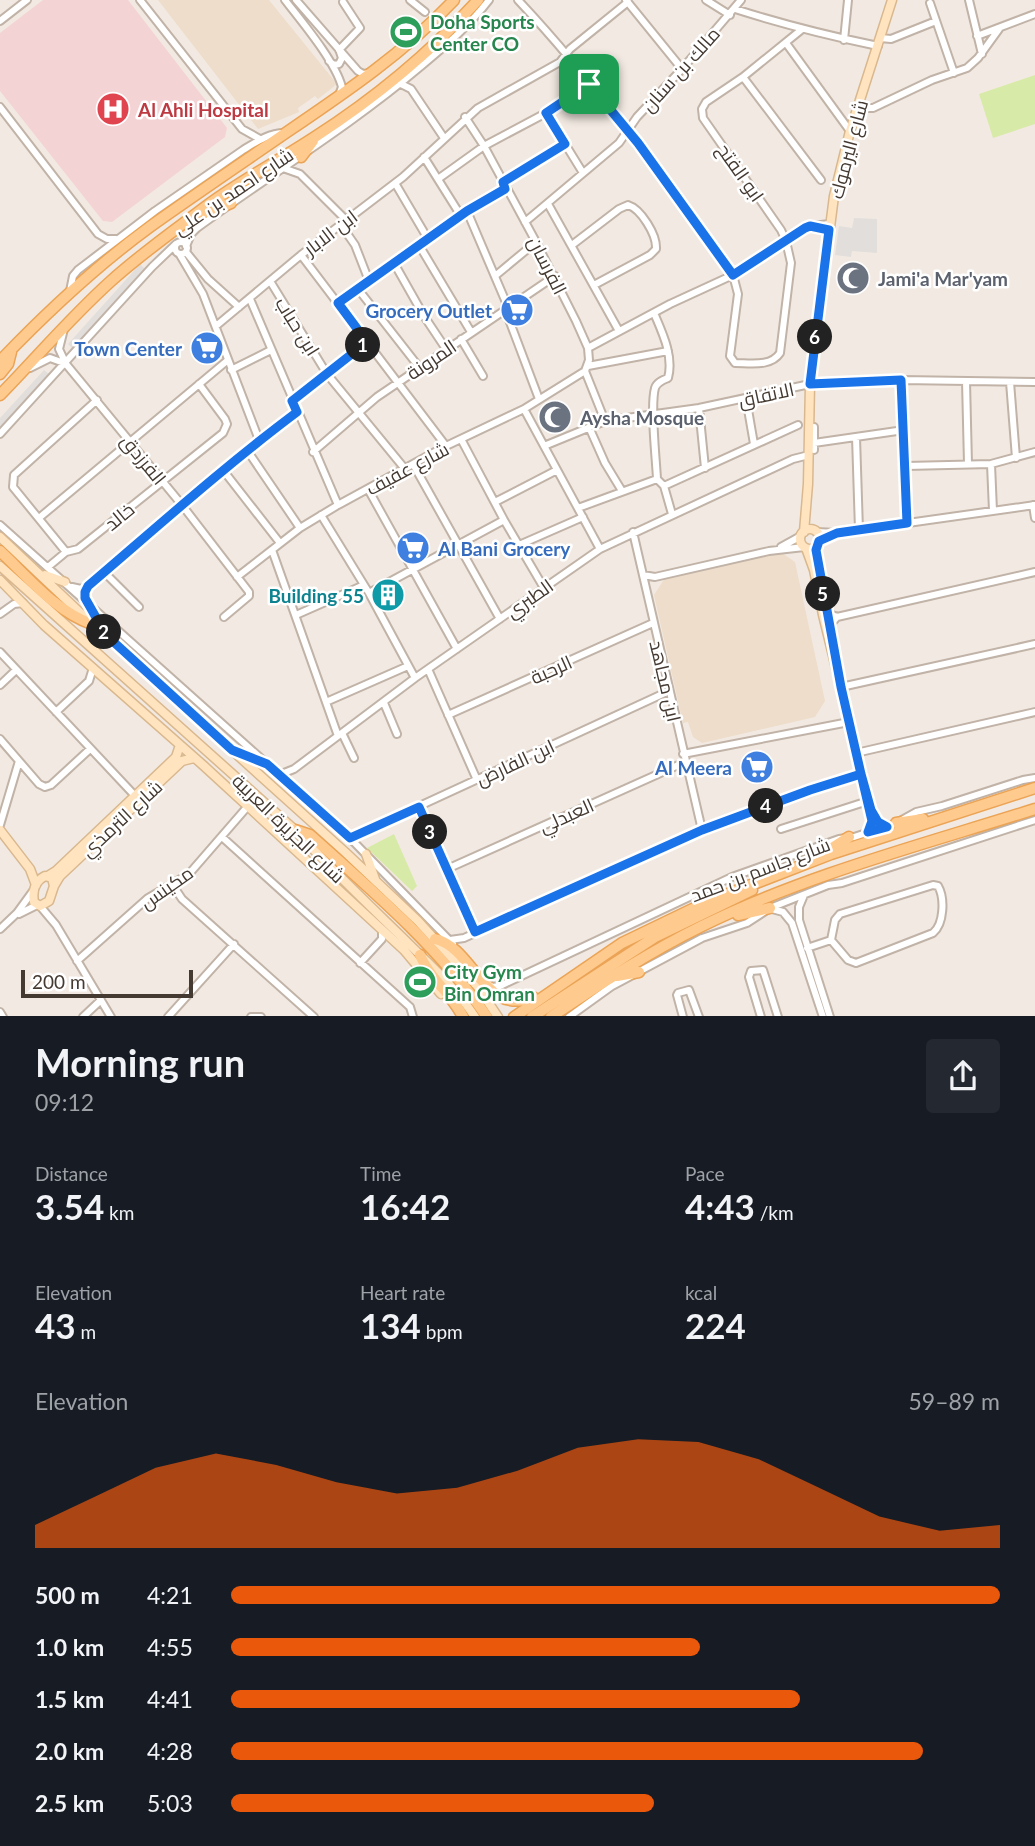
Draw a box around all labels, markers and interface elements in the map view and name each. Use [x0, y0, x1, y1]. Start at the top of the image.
place label: Doha Sports Center CO [430, 10, 535, 55]
sports icon: Doha Sports Center CO [387, 13, 425, 51]
street label: مالك بن سنان [636, 22, 725, 117]
pin [559, 54, 619, 114]
icon: arrive [570, 65, 608, 103]
hospital icon: Al Ahli Hospital [94, 90, 132, 128]
street label: شارع اليرموك [824, 97, 875, 202]
place label: Al Ahli Hospital [137, 98, 269, 121]
street label: ابو الفتح [710, 138, 769, 207]
street label: شارع احمد بن علي [169, 142, 300, 243]
street label: ابن الابار [298, 204, 362, 261]
street label: الفرسان [523, 232, 572, 298]
mosque icon: Jami'a Mar'yam [834, 259, 872, 297]
place label: Jami'a Mar'yam [878, 267, 1008, 290]
supermarket icon: Grocery Outlet [498, 291, 536, 329]
street label: ابن حباب [270, 292, 325, 360]
place label: Grocery Outlet [365, 299, 492, 322]
pin: 6 [798, 320, 832, 354]
text: 6 [809, 325, 820, 348]
pin: 1 [346, 328, 380, 362]
supermarket icon: Town Center [188, 329, 226, 367]
text: 1 [357, 333, 368, 356]
street label: المرونة [402, 334, 461, 385]
place label: Town Center [74, 337, 183, 360]
street label: الاتفاق [736, 377, 796, 413]
mosque icon: Aysha Mosque [536, 398, 574, 436]
place label: Aysha Mosque [579, 406, 704, 429]
street label: الفرزدق [115, 429, 171, 490]
street label: شارع عفيف [362, 437, 454, 502]
street label: خالد [100, 497, 138, 535]
supermarket icon: Al Bani Grocery [394, 529, 432, 567]
place label: Al Bani Grocery [437, 537, 571, 560]
street label: الطبري [501, 573, 560, 626]
building icon: Building 55 [369, 576, 407, 614]
pin: 5 [806, 576, 840, 612]
text: 5 [817, 582, 828, 605]
place label: Building 55 [268, 584, 364, 607]
pin: 2 [86, 614, 122, 650]
text: 2 [98, 620, 109, 643]
street label: ابن مجاهد [644, 638, 687, 724]
street label: الرحبة [527, 650, 576, 689]
street label: ابن الفارض [472, 734, 558, 791]
supermarket icon: Al Meera [738, 748, 776, 786]
place label: Al Meera [654, 756, 732, 779]
street label: شارع الجزيرة العربية [226, 769, 350, 890]
street label: شارع الترمذي [76, 775, 169, 864]
pin: 4 [748, 788, 784, 824]
street label: العبدلي [535, 793, 599, 841]
text: 4 [760, 794, 771, 817]
pin: 3 [412, 814, 448, 850]
text: 3 [424, 820, 435, 843]
street label: شارع جاسم بن حمد [687, 832, 834, 909]
street label: مكينس [135, 860, 198, 914]
place label: City Gym Bin Omran [444, 960, 535, 1005]
sports icon: City Gym Bin Omran [401, 963, 439, 1001]
scale bar [21, 968, 192, 999]
text: 200 m [32, 970, 86, 993]
text: Morning run [35, 1039, 245, 1085]
button: share [926, 1039, 1000, 1113]
text: 09:12 [35, 1088, 94, 1116]
text: Distance [35, 1162, 108, 1185]
text: Time [360, 1162, 401, 1185]
text: Pace [685, 1162, 724, 1185]
text: 3.54 [35, 1185, 104, 1227]
text: 16:42 [360, 1185, 450, 1227]
text: 4:43 [685, 1185, 755, 1227]
text: km [104, 1201, 134, 1224]
text: /km [755, 1201, 794, 1224]
text: Elevation [35, 1281, 112, 1304]
text: Heart rate [360, 1281, 445, 1304]
text: kcal [685, 1281, 717, 1304]
text: 43 [35, 1304, 76, 1346]
text: 134 [360, 1304, 421, 1346]
text: 224 [685, 1304, 746, 1346]
text: m [76, 1320, 96, 1343]
text: bpm [421, 1320, 463, 1343]
text: Elevation [35, 1387, 128, 1415]
text: 59–89 m [908, 1387, 1000, 1415]
text: 500 m [35, 1581, 100, 1609]
text: 4:21 [147, 1581, 193, 1609]
text: 1.0 km [35, 1633, 104, 1661]
text: 4:55 [147, 1633, 193, 1661]
text: 1.5 km [35, 1685, 104, 1713]
text: 4:41 [147, 1685, 193, 1713]
text: 2.0 km [35, 1737, 104, 1765]
text: 4:28 [147, 1737, 193, 1765]
text: 2.5 km [35, 1789, 104, 1817]
text: 5:03 [147, 1789, 193, 1817]

